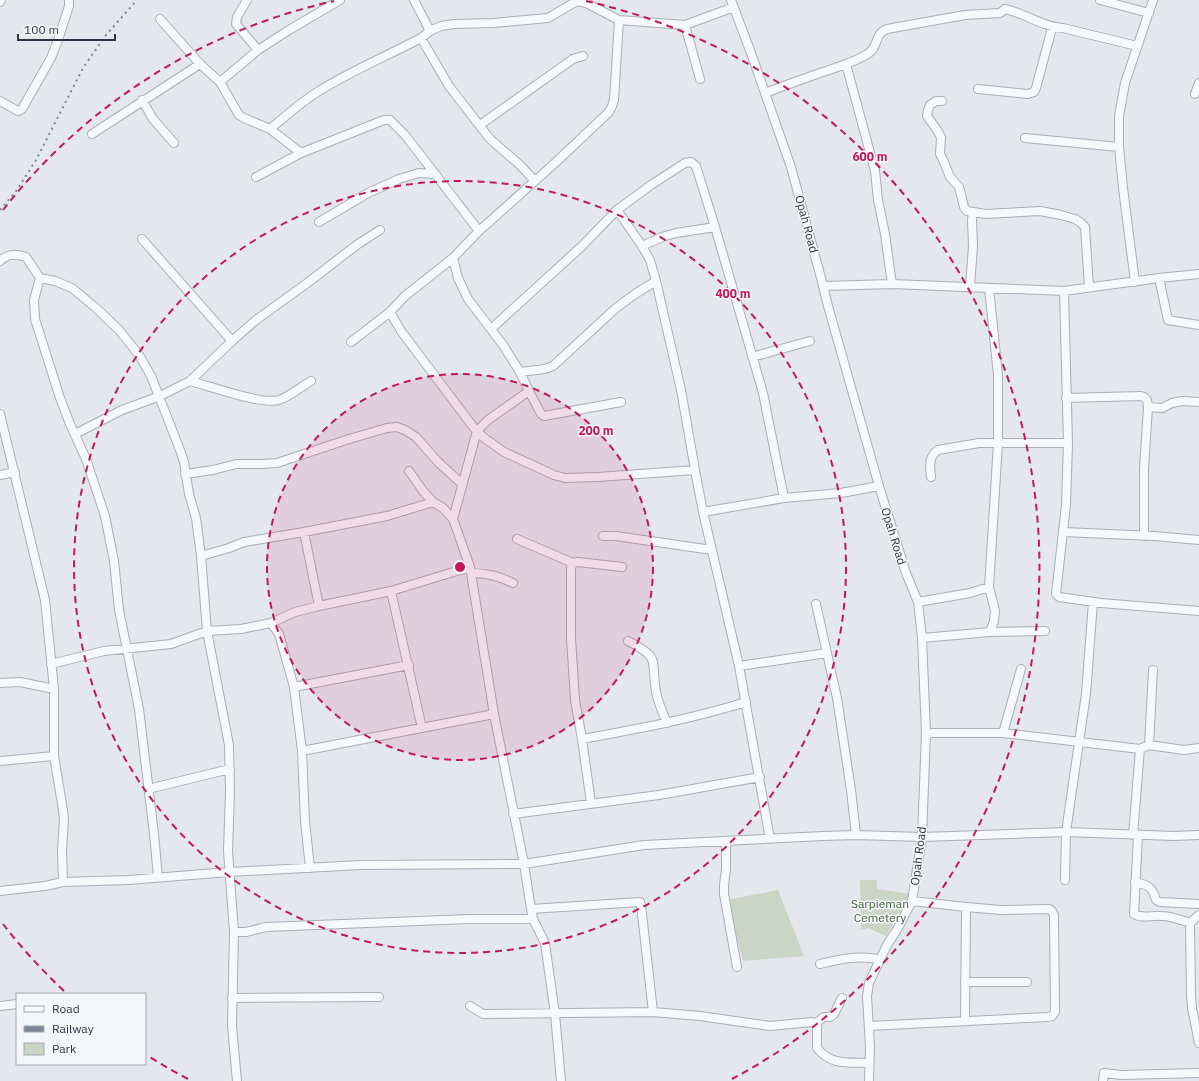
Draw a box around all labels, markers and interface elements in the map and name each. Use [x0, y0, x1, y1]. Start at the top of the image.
scale bar [18, 16, 115, 42]
text: 100 m [24, 22, 59, 37]
text: 600 m [852, 149, 888, 164]
street label: Opah Road [792, 194, 822, 254]
text: 400 m [715, 286, 751, 301]
text: 200 m [578, 423, 614, 438]
street label: Opah Road [878, 506, 910, 566]
centre of rings [453, 560, 467, 574]
street label: Opah Road [907, 826, 929, 886]
park label: Sarpieman Cemetery [851, 896, 909, 925]
legend [16, 993, 146, 1065]
text: Road [52, 1001, 80, 1016]
text: Railway [52, 1021, 94, 1036]
text: Park [52, 1041, 77, 1056]

